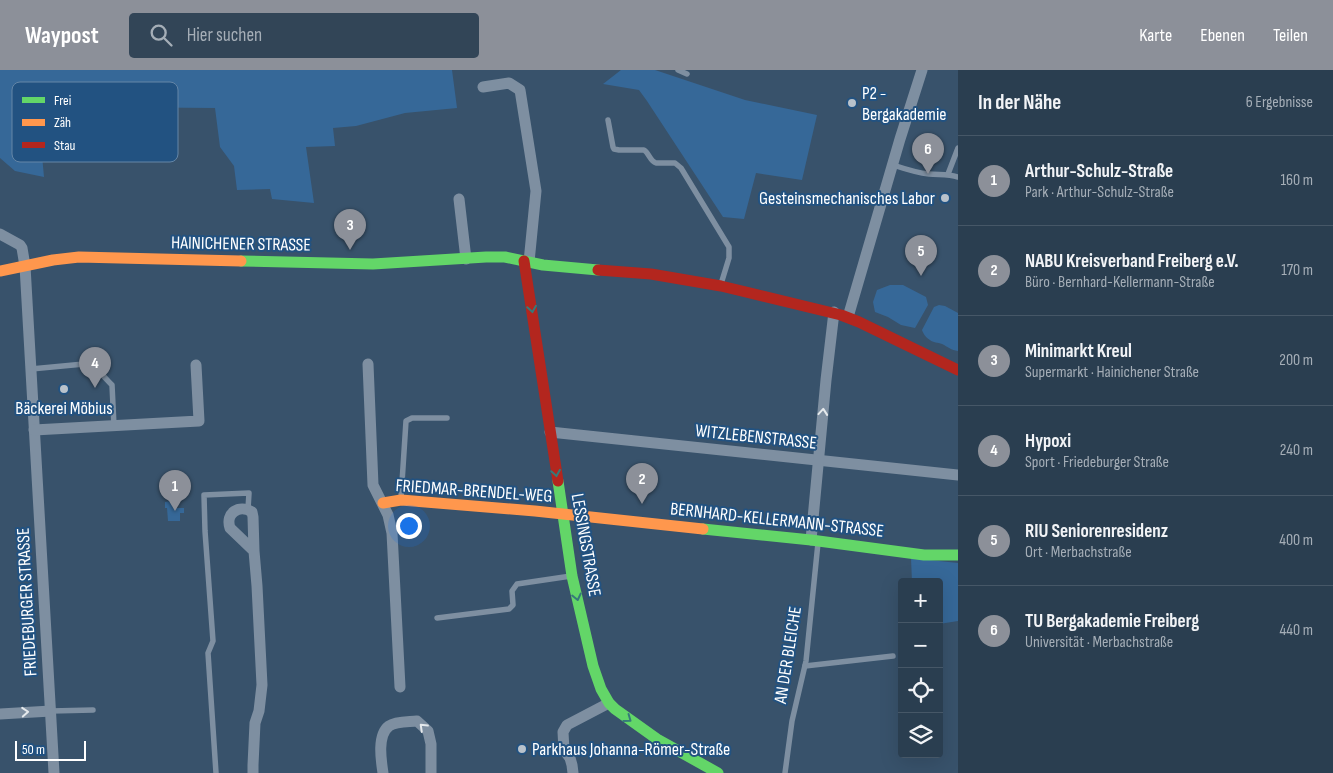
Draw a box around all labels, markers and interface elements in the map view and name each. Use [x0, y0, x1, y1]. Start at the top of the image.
search box [129, 13, 479, 58]
text: Waypost [25, 21, 99, 50]
icon: search [147, 21, 175, 49]
text: Hier suchen [187, 24, 262, 47]
text: Karte [1139, 25, 1172, 46]
text: Ebenen [1200, 25, 1245, 46]
text: Teilen [1273, 25, 1308, 46]
legend [12, 82, 178, 162]
place label: P2 - Bergakademie [862, 83, 947, 125]
text: In der Nähe [978, 90, 1061, 115]
text: Frei [54, 92, 71, 109]
text: 6 Ergebnisse [1246, 93, 1313, 112]
marker: P2 - Bergakademie [846, 97, 858, 109]
text: Zäh [54, 114, 71, 131]
pin: 6 [912, 133, 944, 174]
text: Stau [54, 137, 76, 154]
text: Arthur-Schulz-Straße [1025, 160, 1173, 183]
text: 1 [991, 171, 997, 190]
text: 160 m [1280, 171, 1313, 190]
text: Park · Arthur-Schulz-Straße [1025, 183, 1174, 202]
place label: Gesteinsmechanisches Labor [759, 188, 935, 209]
marker: Gesteinsmechanisches Labor [939, 192, 951, 204]
pin: 3 [334, 209, 366, 250]
street label: HAINICHENER STRASSE [171, 232, 311, 256]
pin: 5 [905, 235, 937, 276]
text: NABU Kreisverband Freiberg e.V. [1025, 250, 1239, 273]
text: 2 [990, 261, 998, 280]
text: 170 m [1281, 261, 1313, 280]
text: Büro · Bernhard-Kellermann-Straße [1025, 273, 1215, 292]
one-way arrow [527, 305, 537, 313]
text: Minimarkt Kreul [1025, 340, 1132, 363]
pin: 4 [79, 347, 111, 388]
text: 3 [990, 351, 998, 370]
text: 200 m [1279, 351, 1313, 370]
text: Supermarkt · Hainichener Straße [1025, 363, 1199, 382]
marker: Bäckerei Möbius [58, 383, 70, 395]
place label: Bäckerei Möbius [15, 398, 113, 419]
one-way arrow [817, 408, 828, 416]
street label: WITZLEBENSTRASSE [694, 420, 818, 454]
text: Hypoxi [1025, 430, 1071, 453]
text: 4 [990, 441, 998, 460]
text: 240 m [1280, 441, 1313, 460]
text: Sport · Friedeburger Straße [1025, 453, 1169, 472]
pin: 2 [626, 463, 658, 504]
one-way arrow [551, 469, 561, 478]
pin: 1 [159, 470, 191, 511]
street label: FRIEDMAR-BRENDEL-WEG [395, 475, 553, 507]
street label: LESSINGSTRASSE [567, 492, 605, 598]
street label: BERNHARD-KELLERMANN-STRASSE [669, 498, 885, 542]
your location [396, 513, 422, 539]
text: RIU Seniorenresidenz [1025, 520, 1168, 543]
street label: FRIEDEBURGER STRASSE [13, 527, 41, 677]
text: 5 [990, 531, 998, 550]
text: 400 m [1279, 531, 1313, 550]
text: Ort · Merbachstraße [1025, 543, 1132, 562]
map controls [898, 578, 943, 758]
button: + [898, 578, 943, 623]
one-way arrow [571, 592, 582, 601]
street label: AN DER BLEICHE [770, 605, 806, 706]
text: TU Bergakademie Freiberg [1025, 610, 1199, 633]
text: 6 [990, 621, 998, 640]
text: 440 m [1280, 621, 1313, 640]
button: − [898, 623, 943, 668]
text: Universität · Merbachstraße [1025, 633, 1173, 652]
button: locate [898, 668, 943, 713]
one-way arrow [22, 707, 30, 718]
one-way arrow [622, 713, 632, 722]
button: layers [898, 713, 943, 758]
one-way arrow [420, 724, 429, 733]
scale bar [15, 738, 86, 761]
place label: Parkhaus Johanna-Römer-Straße [532, 739, 730, 760]
text: 50 m [22, 741, 45, 758]
marker: Parkhaus Johanna-Römer-Straße [516, 743, 528, 755]

